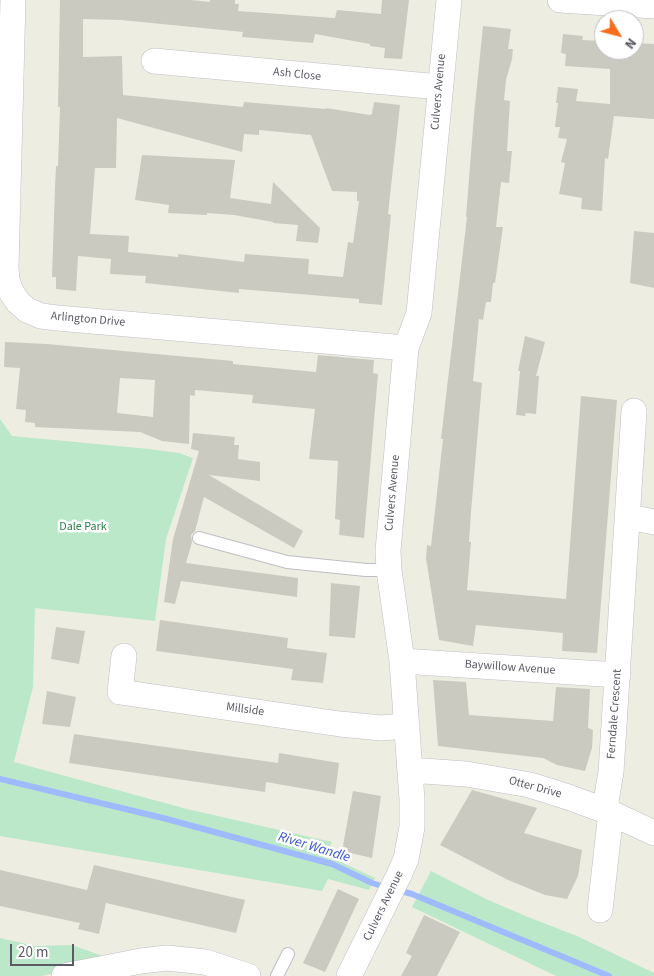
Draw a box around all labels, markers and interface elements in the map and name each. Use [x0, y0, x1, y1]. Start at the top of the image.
north arrow [594, 10, 644, 60]
text: N [619, 34, 641, 53]
street label: Culvers Avenue [428, 53, 450, 131]
street label: Ash Close [272, 65, 322, 85]
street label: Arlington Drive [50, 310, 126, 330]
street label: Culvers Avenue [382, 454, 404, 532]
park label: Dale Park [59, 520, 107, 534]
street label: Baywillow Avenue [464, 658, 556, 678]
street label: Ferndale Crescent [605, 668, 625, 760]
street label: Millside [225, 700, 265, 720]
street label: Otter Drive [507, 774, 563, 802]
water label: River Wandle [276, 829, 352, 867]
street label: Culvers Avenue [361, 869, 407, 943]
scale bar [12, 934, 76, 966]
text: 20 m [18, 942, 48, 963]

